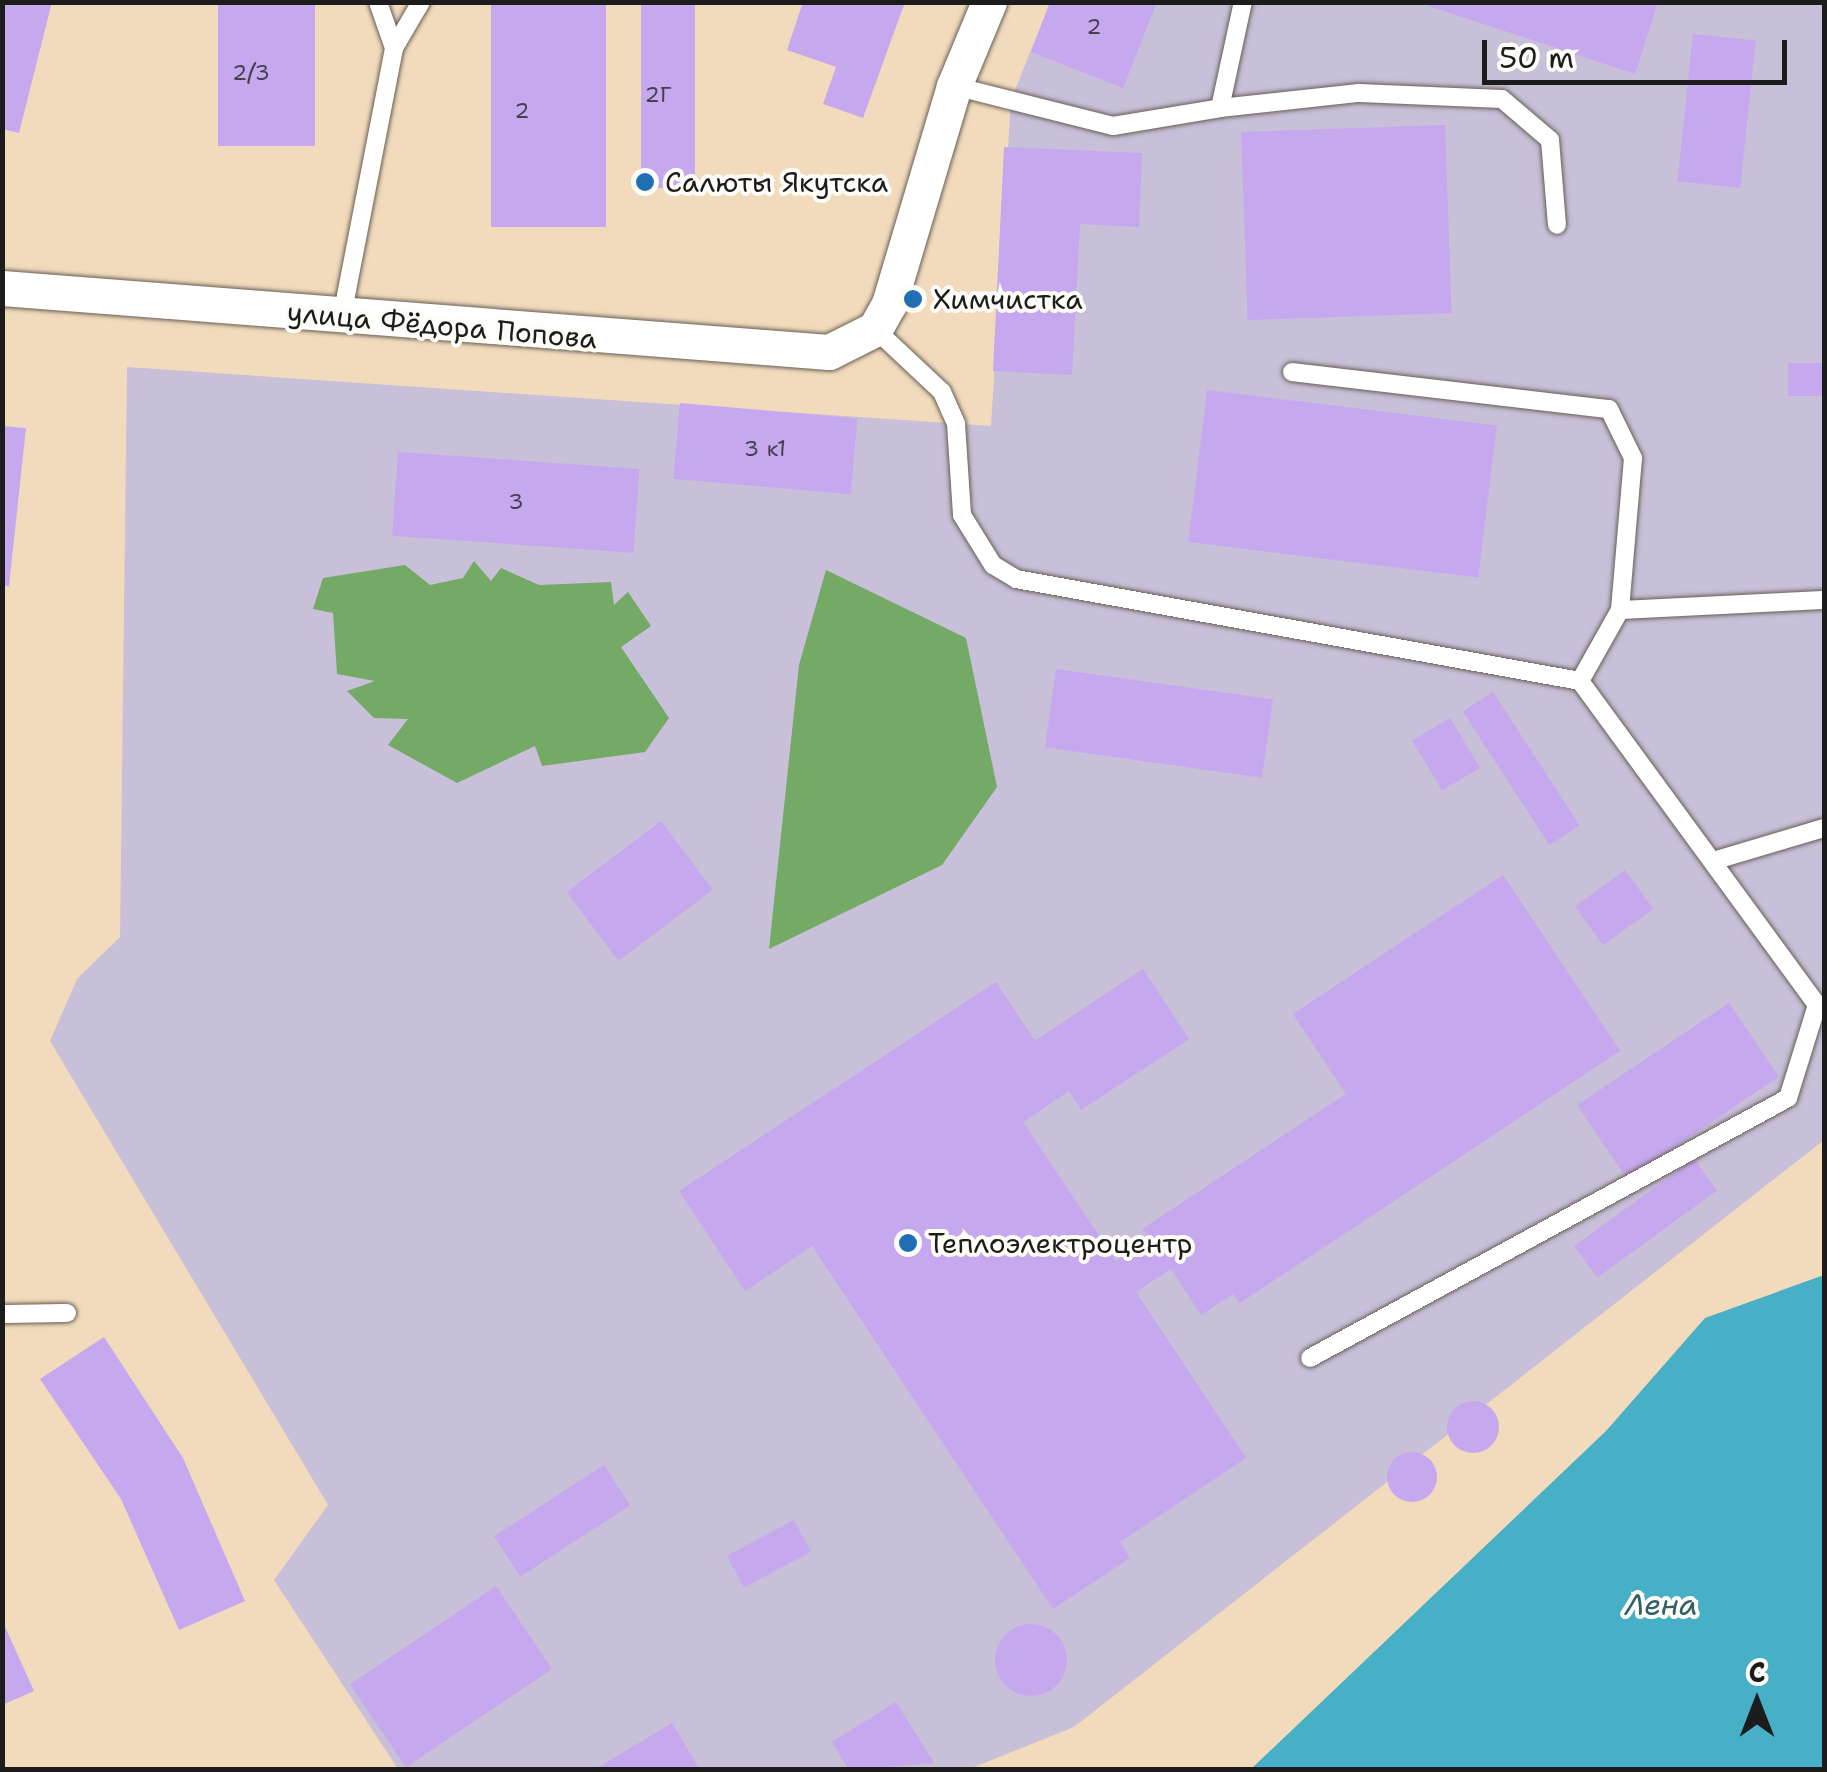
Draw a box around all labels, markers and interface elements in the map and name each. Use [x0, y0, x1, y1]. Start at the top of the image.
house number: 2 [1086, 14, 1102, 40]
scale bar [1487, 20, 1792, 82]
text: 50 m [1499, 37, 1574, 78]
house number: 2/3 [232, 60, 270, 86]
house number: 2Г [644, 82, 672, 108]
house number: 2 [514, 98, 530, 124]
place label: Салюты Якутска [665, 165, 888, 199]
marker: Салюты Якутска [634, 171, 656, 193]
place label: Химчистка [933, 282, 1083, 316]
marker: Химчистка [902, 288, 924, 310]
street label: улица Фёдора Попова [286, 295, 598, 355]
house number: 3 к1 [744, 436, 786, 462]
house number: 3 [508, 489, 524, 515]
place label: Теплоэлектроцентр [928, 1226, 1192, 1260]
marker: Теплоэлектроцентр [897, 1232, 919, 1254]
water label: Лена [1625, 1587, 1697, 1623]
north arrow [1707, 1652, 1807, 1752]
text: С [1748, 1653, 1766, 1691]

